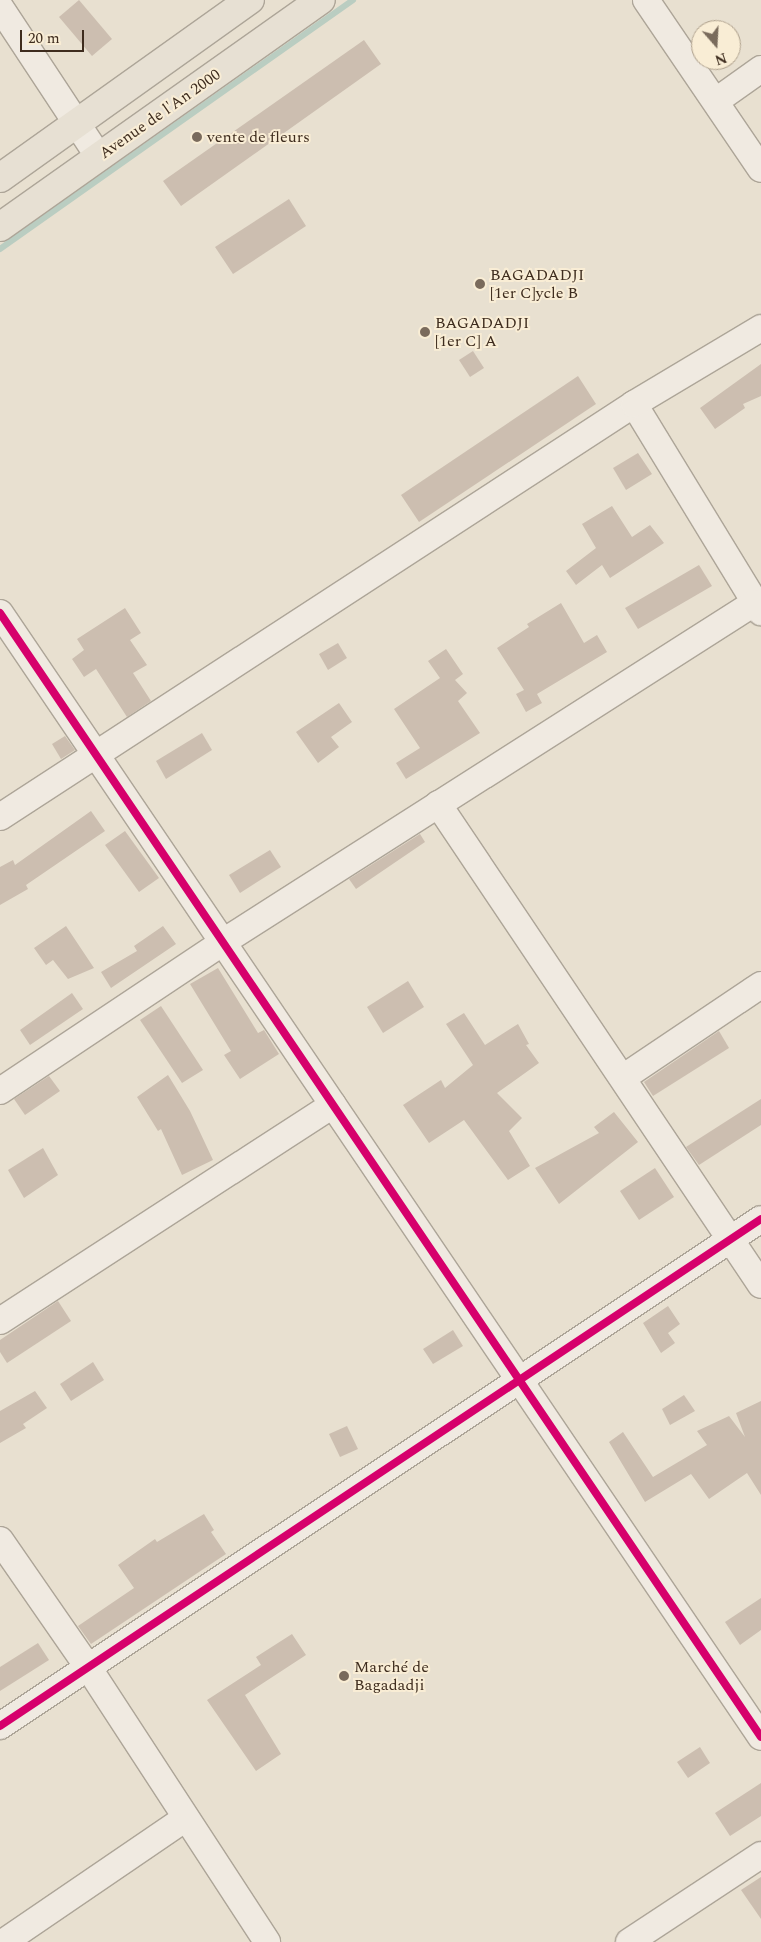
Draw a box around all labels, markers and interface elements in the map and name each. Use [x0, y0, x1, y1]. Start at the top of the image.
scale bar [22, 20, 86, 52]
north arrow [691, 20, 741, 70]
text: 20 m [28, 27, 60, 50]
text: N [712, 47, 730, 70]
street label: Avenue de l'An 2000 [96, 65, 224, 163]
place label: vente de fleurs [207, 127, 310, 147]
marker: vente de fleurs [191, 131, 203, 143]
place label: BAGADADJI [1er C]ycle B [490, 265, 584, 303]
marker: BAGADADJI [1er C]ycle B [474, 278, 486, 290]
place label: BAGADADJI [1er C] A [435, 313, 529, 351]
marker: BAGADADJI [1er C] A [419, 326, 431, 338]
place label: Marché de Bagadadji [354, 1657, 429, 1695]
marker: Marché de Bagadadji [338, 1670, 350, 1682]

